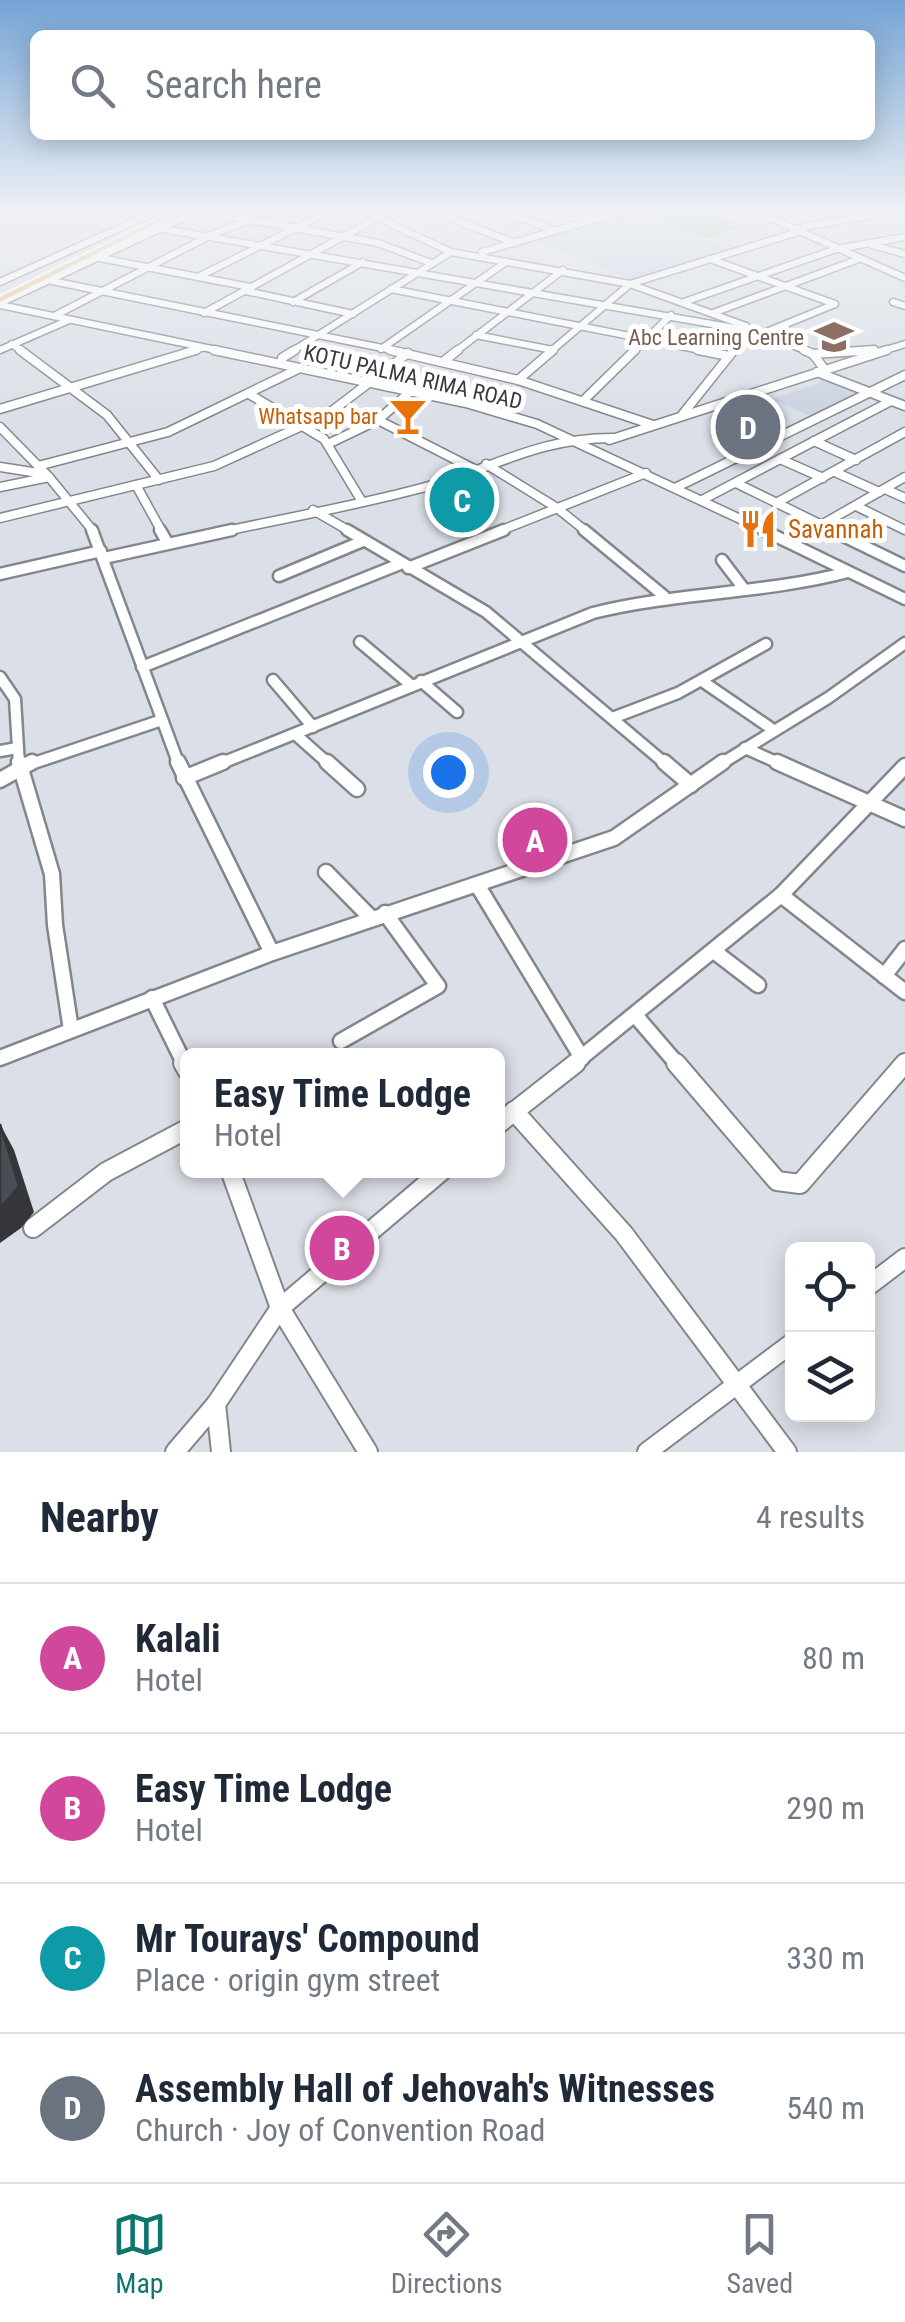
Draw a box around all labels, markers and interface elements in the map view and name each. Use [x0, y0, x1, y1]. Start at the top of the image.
search box [30, 30, 875, 140]
icon: search [65, 58, 120, 113]
text: Search here [145, 63, 322, 107]
school or university icon: Abc Learning Centre [813, 316, 855, 358]
place label: Abc Learning Centre [628, 325, 804, 350]
street label: KOTU PALMA RIMA ROAD [301, 340, 525, 414]
pin: D [716, 390, 780, 464]
bar icon: Whatsapp bar [387, 395, 429, 437]
place label: Whatsapp bar [258, 404, 378, 429]
pin: C [430, 462, 494, 538]
restaurant icon: Savannah [737, 508, 779, 550]
place label: Savannah [788, 515, 884, 544]
your location [423, 747, 474, 798]
pin: A [502, 802, 568, 878]
popup [180, 1048, 505, 1178]
text: Easy Time Lodge [214, 1072, 471, 1116]
text: Hotel [214, 1116, 282, 1154]
pin: B [310, 1210, 374, 1286]
map controls [785, 1242, 875, 1422]
button: locate [785, 1242, 875, 1332]
button: layers [785, 1332, 875, 1422]
text: Nearby [40, 1493, 159, 1542]
text: 4 results [756, 1498, 865, 1536]
text: Kalali [135, 1617, 221, 1661]
text: A [63, 1639, 82, 1677]
text: 80 m [802, 1639, 865, 1677]
text: Hotel [135, 1661, 203, 1699]
text: Easy Time Lodge [135, 1767, 392, 1811]
text: B [64, 1789, 81, 1827]
text: 290 m [786, 1789, 865, 1827]
text: Hotel [135, 1811, 203, 1849]
text: Mr Tourays' Compound [135, 1917, 480, 1961]
text: C [63, 1939, 82, 1977]
text: 330 m [786, 1939, 865, 1977]
text: Place · origin gym street [135, 1961, 440, 1999]
text: Assembly Hall of Jehovah's Witnesses [135, 2067, 715, 2111]
text: D [63, 2089, 82, 2127]
text: 540 m [786, 2089, 865, 2127]
text: Church · Joy of Convention Road [135, 2111, 545, 2149]
tab: Map [112, 2207, 167, 2300]
tab: Directions [391, 2207, 503, 2300]
tab: Saved [726, 2207, 793, 2300]

